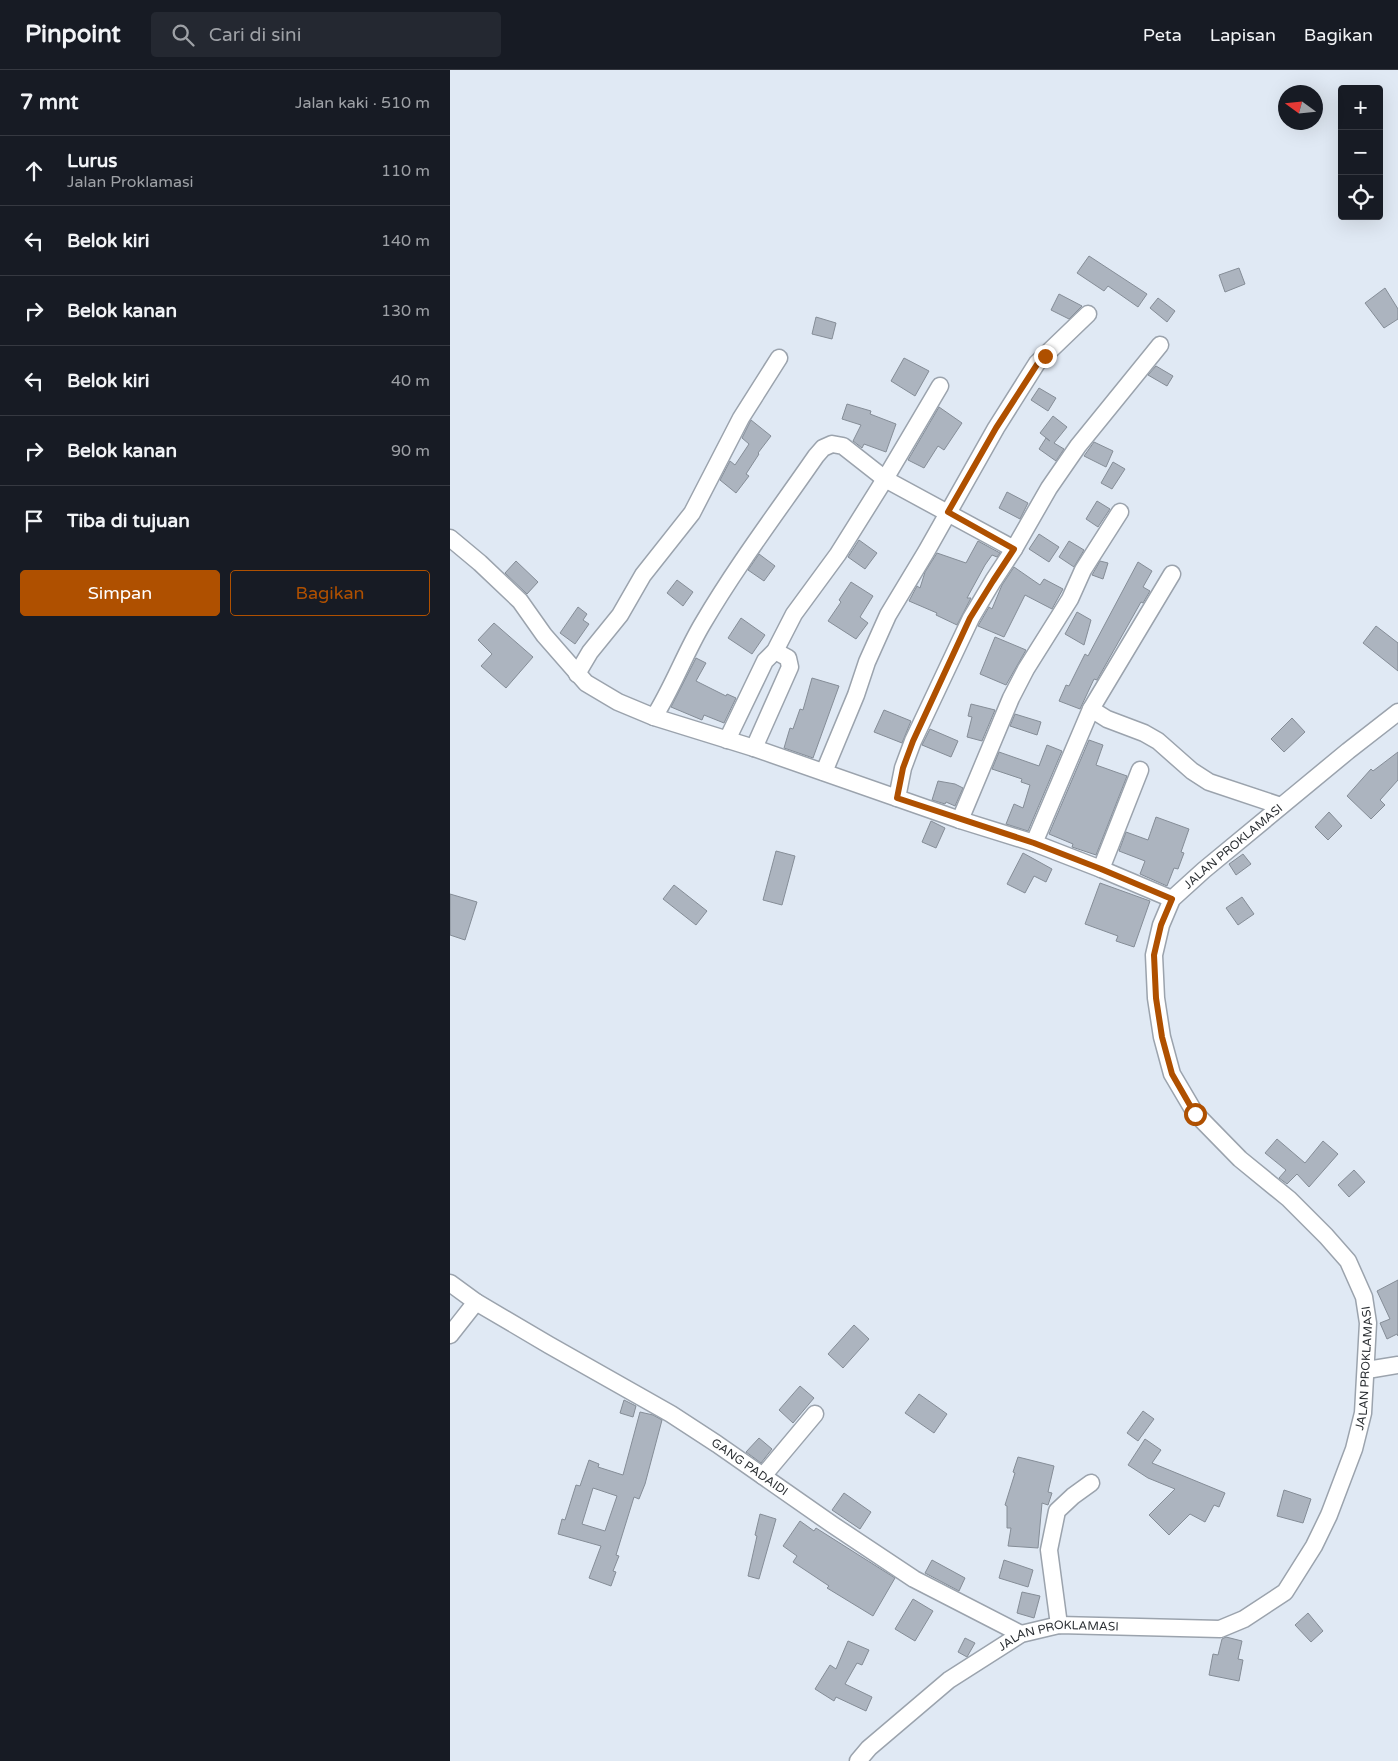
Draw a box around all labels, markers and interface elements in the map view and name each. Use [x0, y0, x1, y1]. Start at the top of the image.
search box [151, 12, 501, 57]
text: Pinpoint [25, 20, 121, 49]
icon: search [169, 21, 197, 49]
text: Cari di sini [209, 24, 301, 46]
text: Peta [1143, 24, 1182, 46]
text: Lapisan [1210, 24, 1276, 46]
text: Bagikan [1304, 24, 1373, 46]
north arrow [1278, 85, 1323, 130]
map controls [1338, 85, 1383, 220]
button: + [1338, 85, 1383, 130]
text: 7 mnt [20, 90, 79, 115]
text: Jalan kaki · 510 m [295, 93, 430, 113]
button: − [1338, 130, 1383, 175]
text: Lurus [67, 150, 117, 172]
icon: ahead [20, 157, 48, 185]
text: 110 m [381, 161, 430, 181]
text: Jalan Proklamasi [67, 172, 194, 192]
button: locate [1338, 175, 1383, 220]
icon: left [20, 227, 48, 255]
text: Belok kiri [67, 230, 150, 252]
text: 140 m [381, 231, 430, 251]
icon: right [20, 297, 48, 325]
text: Belok kanan [67, 300, 177, 322]
text: 130 m [381, 301, 430, 321]
route end [1034, 345, 1057, 368]
icon: left [20, 367, 48, 395]
text: Belok kiri [67, 370, 150, 392]
text: 40 m [391, 371, 430, 391]
icon: right [20, 437, 48, 465]
text: Belok kanan [67, 440, 177, 462]
text: 90 m [391, 441, 430, 461]
icon: arrive [20, 507, 48, 535]
text: Tiba di tujuan [67, 510, 190, 532]
button: Simpan [20, 570, 220, 616]
button: Bagikan [230, 570, 430, 616]
street label: JALAN PROKLAMASI [1181, 801, 1285, 892]
route start [1184, 1103, 1207, 1126]
street label: JALAN PROKLAMASI [1352, 1305, 1375, 1432]
street label: GANG PADAIDI [709, 1435, 791, 1498]
street label: JALAN PROKLAMASI [996, 1617, 1119, 1654]

